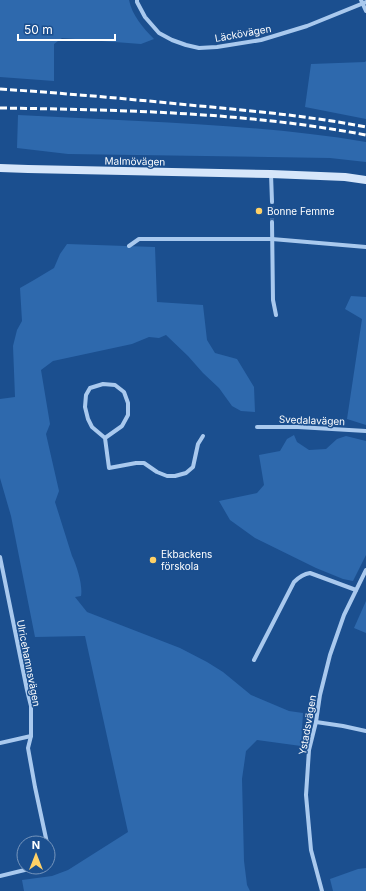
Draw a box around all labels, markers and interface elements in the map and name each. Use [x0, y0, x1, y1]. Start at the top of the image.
scale bar [18, 16, 115, 42]
text: 50 m [24, 22, 53, 37]
street label: Läckövägen [214, 22, 272, 44]
street label: Malmövägen [105, 154, 166, 168]
place label: Bonne Femme [267, 205, 335, 217]
marker: Bonne Femme [254, 206, 264, 216]
street label: Svedalavägen [279, 413, 345, 427]
place label: Ekbackens förskola [161, 548, 212, 572]
marker: Ekbackens förskola [148, 555, 158, 565]
street label: Ulricehamnsvägen [15, 619, 43, 708]
street label: Ystadsvägen [296, 694, 318, 756]
north arrow [16, 835, 56, 875]
text: N [32, 838, 40, 852]

